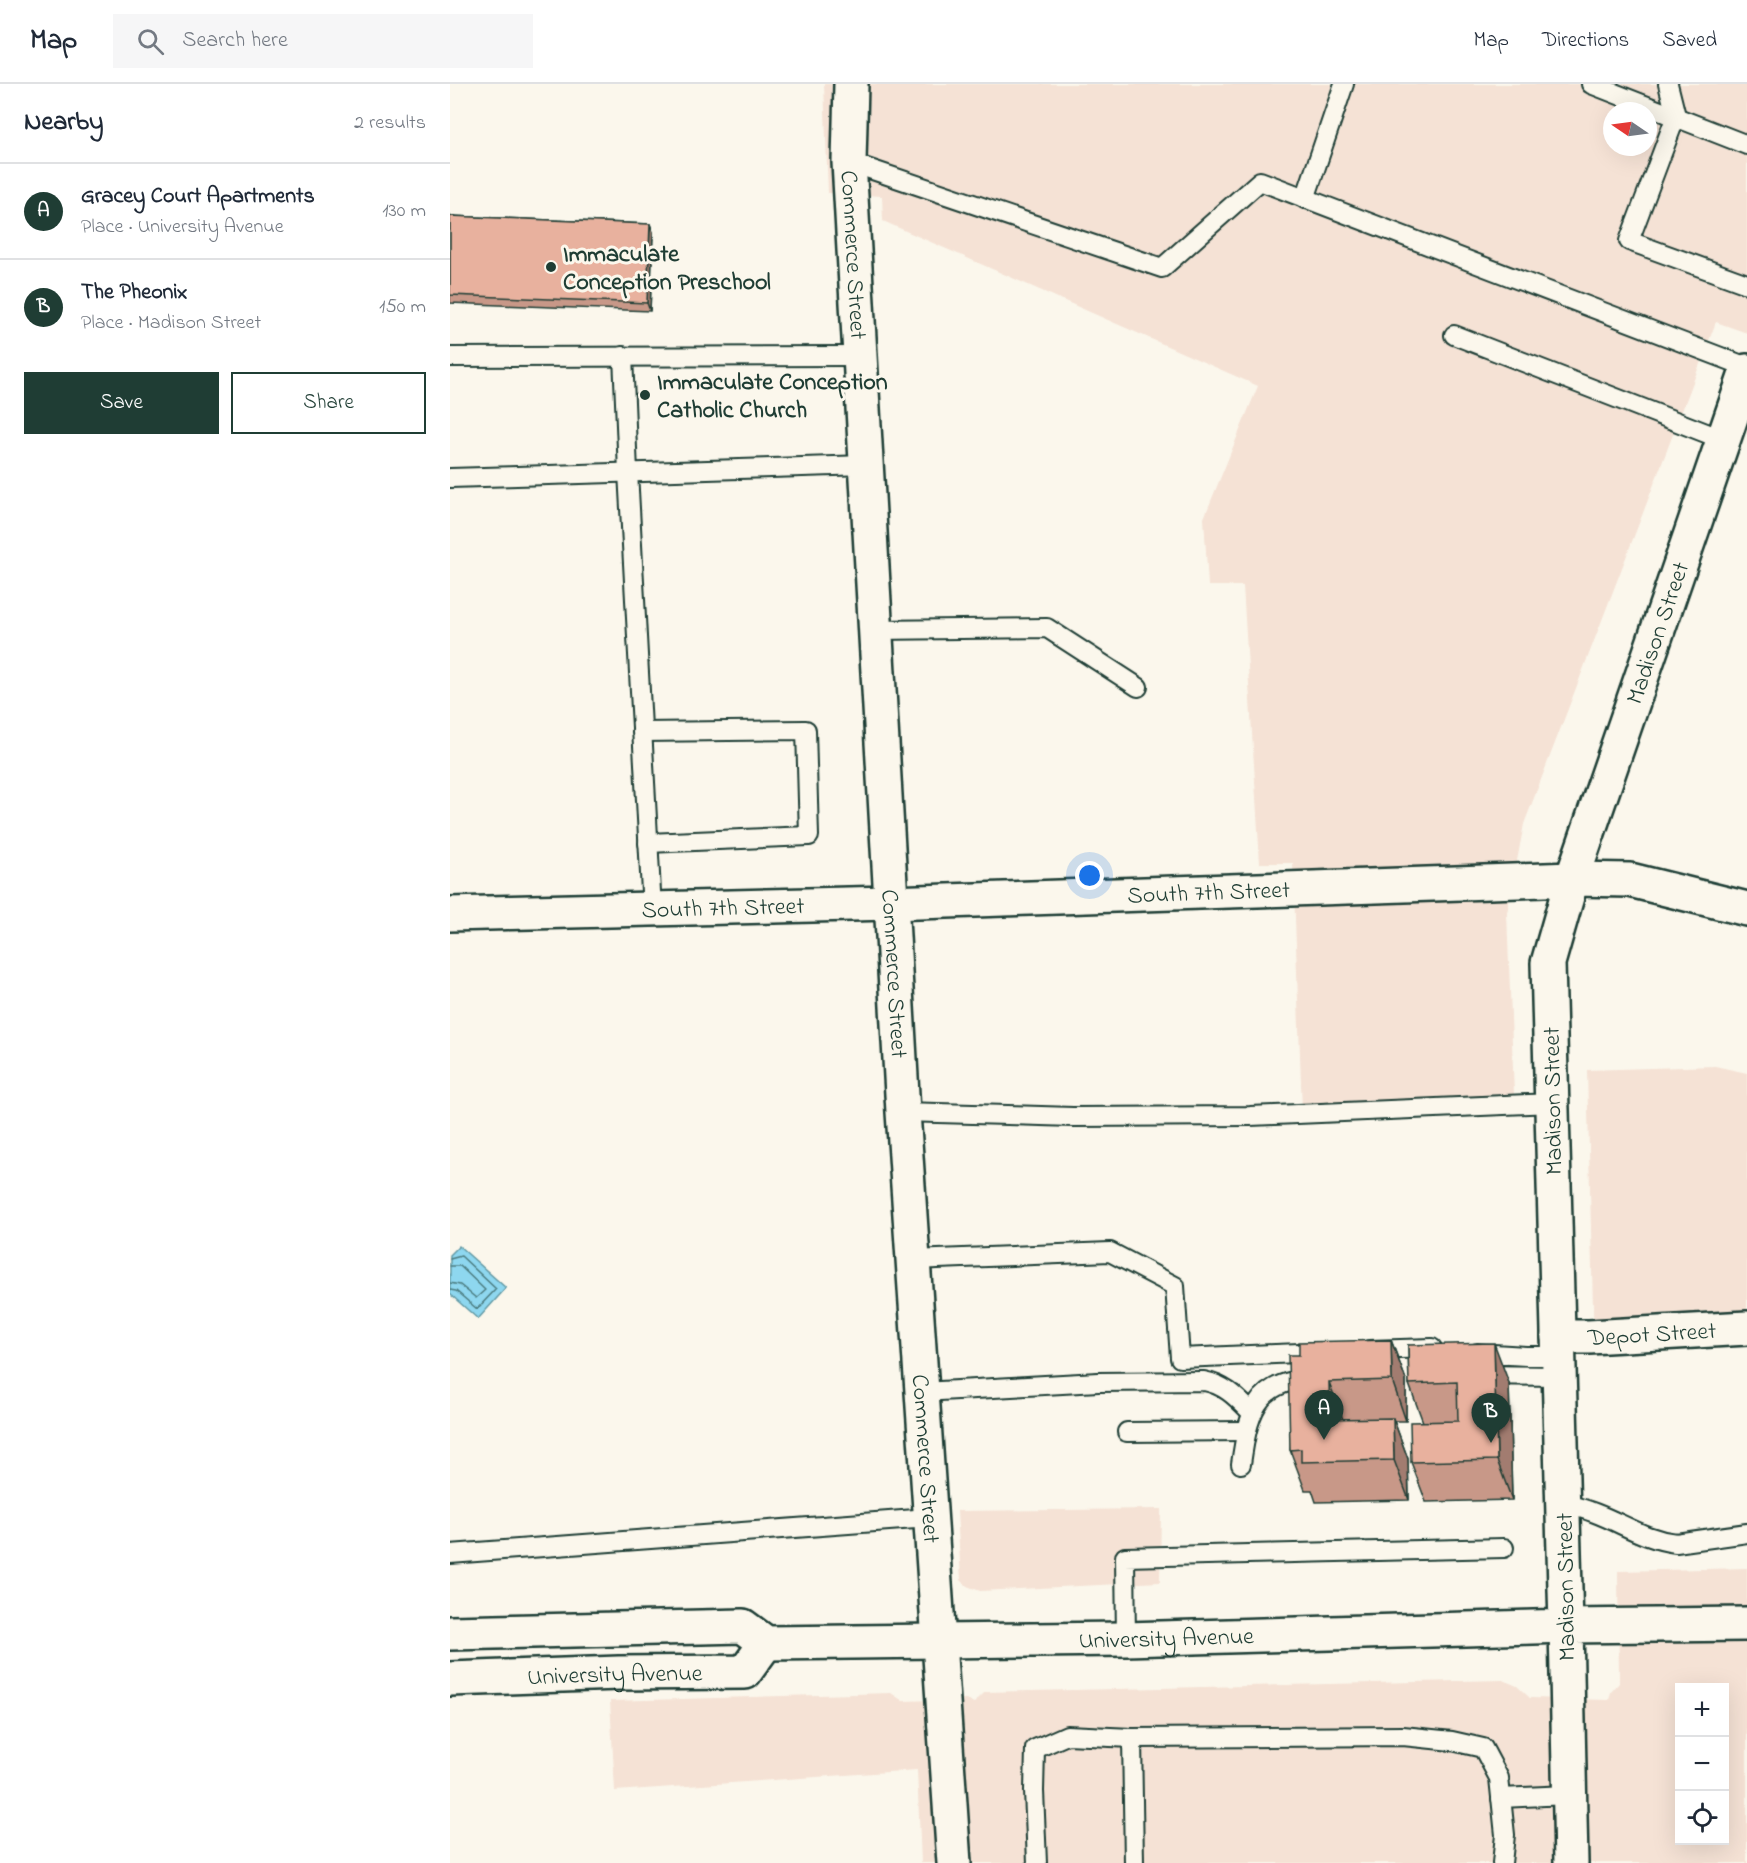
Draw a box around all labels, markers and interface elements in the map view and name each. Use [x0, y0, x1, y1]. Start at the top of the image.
search box [113, 14, 533, 68]
text: Map [30, 21, 77, 62]
icon: search [134, 25, 167, 58]
text: Search here [182, 25, 288, 57]
text: Map [1473, 26, 1509, 56]
text: Directions [1542, 26, 1629, 56]
text: Saved [1662, 26, 1717, 56]
north arrow [1603, 102, 1657, 156]
text: Nearby [24, 104, 103, 142]
text: 2 results [354, 109, 426, 138]
street label: Commerce Street [830, 170, 874, 340]
text: Gracey Court Apartments [81, 181, 315, 213]
text: A [37, 197, 50, 226]
text: 130 m [382, 197, 426, 226]
text: Place · University Avenue [81, 213, 284, 242]
place label: Immaculate Conception Preschool [563, 238, 771, 301]
marker: Immaculate Conception Preschool [544, 260, 558, 274]
text: The Pheonix [81, 277, 187, 309]
text: B [37, 293, 50, 322]
text: 150 m [379, 293, 426, 322]
text: Place · Madison Street [81, 309, 261, 338]
place label: Immaculate Conception Catholic Church [657, 366, 888, 429]
button: Save [24, 372, 219, 434]
button: Share [231, 372, 426, 434]
marker: Immaculate Conception Catholic Church [638, 388, 652, 402]
street label: Madison Street [1618, 558, 1700, 709]
your location [1075, 861, 1104, 890]
street label: South 7th Street [1127, 874, 1291, 915]
street label: Commerce Street [870, 888, 915, 1059]
street label: South 7th Street [641, 890, 805, 929]
street label: Madison Street [1536, 1026, 1573, 1175]
street label: Depot Street [1586, 1315, 1717, 1357]
street label: Commerce Street [901, 1373, 947, 1544]
pin: A [1304, 1390, 1344, 1440]
pin: B [1472, 1394, 1510, 1443]
street label: Madison Street [1549, 1512, 1586, 1661]
street label: University Avenue [1078, 1620, 1255, 1660]
street label: University Avenue [527, 1657, 703, 1696]
map controls [1675, 1683, 1729, 1845]
button: + [1675, 1683, 1729, 1737]
button: − [1675, 1737, 1729, 1791]
button: locate [1675, 1791, 1729, 1845]

